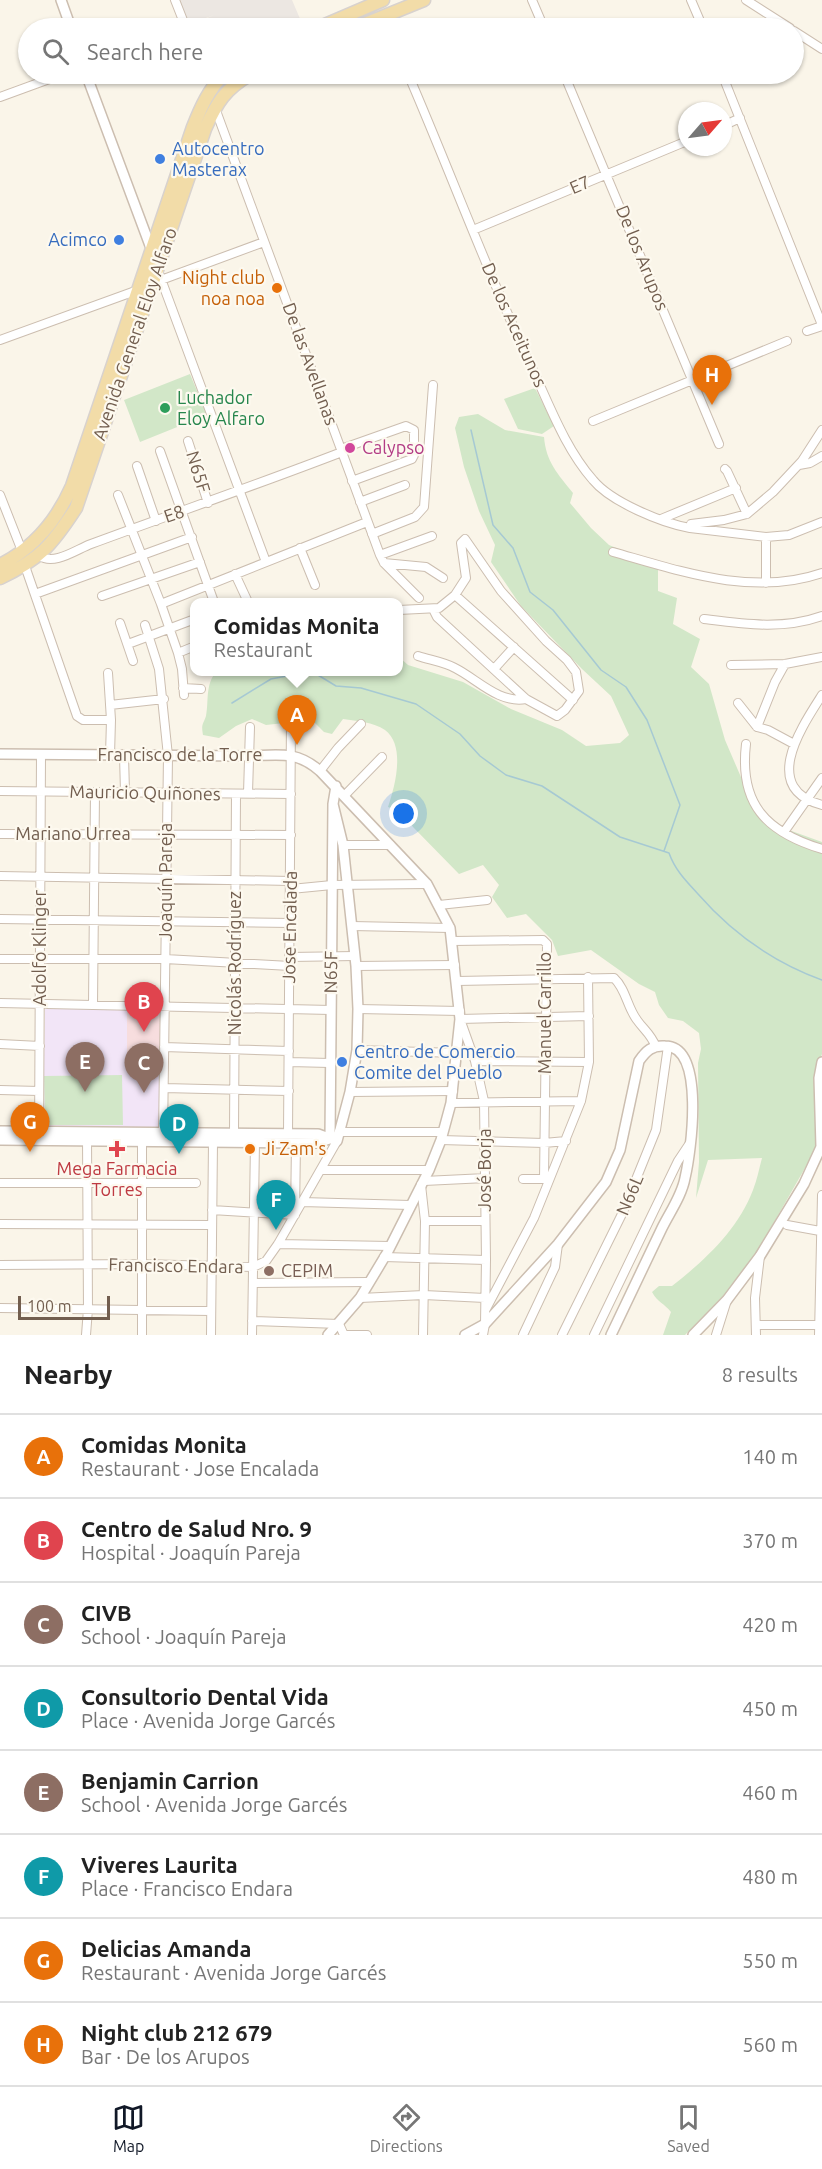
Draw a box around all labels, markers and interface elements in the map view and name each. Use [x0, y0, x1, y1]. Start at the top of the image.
search box [18, 18, 804, 84]
icon: search [39, 35, 72, 68]
text: Search here [87, 39, 203, 64]
north arrow [678, 102, 732, 156]
place label: Autocentro Masterax [172, 138, 264, 179]
marker: Autocentro Masterax [153, 152, 167, 166]
street label: E7 [566, 171, 593, 197]
street label: De los Arupos [613, 202, 673, 313]
street label: Avenida General Eloy Alfaro [88, 225, 180, 443]
place label: Acimco [48, 229, 107, 249]
marker: Acimco [112, 233, 126, 247]
street label: De los Aceitunos [478, 259, 551, 390]
place label: Night club noa noa [182, 267, 265, 308]
marker: Night club noa noa [270, 281, 284, 295]
street label: De las Avellanas [279, 300, 342, 428]
pin: H [692, 356, 732, 405]
place label: Luchador Eloy Alfaro [177, 387, 265, 428]
marker: Luchador Eloy Alfaro [158, 401, 172, 415]
place label: Calypso [362, 437, 425, 457]
marker: Calypso [343, 441, 357, 455]
street label: N65F [183, 448, 215, 495]
street label: E8 [161, 500, 187, 526]
popup [190, 598, 403, 676]
text: Comidas Monita [214, 613, 379, 638]
text: Restaurant [214, 638, 312, 661]
pin: A [278, 696, 316, 745]
street label: Francisco de la Torre [98, 744, 262, 764]
street label: Mauricio Quiñones [69, 781, 221, 804]
your location [389, 799, 418, 828]
street label: Mariano Urrea [15, 823, 131, 843]
street label: Joaquín Pareja [155, 823, 175, 941]
street label: Jose Encalada [278, 870, 300, 984]
street label: Adolfo Klinger [29, 890, 49, 1006]
street label: Nicolás Rodríguez [224, 891, 244, 1035]
street label: N65F [320, 950, 340, 993]
street label: Manuel Carrillo [534, 952, 554, 1074]
pin: B [124, 982, 164, 1032]
place label: Centro de Comercio Comite del Pueblo [354, 1041, 515, 1082]
pin: E [66, 1042, 104, 1092]
pin: C [124, 1044, 164, 1093]
marker: Centro de Comercio Comite del Pueblo [335, 1055, 349, 1069]
pin: G [10, 1102, 50, 1152]
pin: D [160, 1104, 198, 1154]
street label: José Borja [474, 1128, 494, 1212]
place label: Ji Zam's [262, 1138, 326, 1158]
marker: Mega Farmacia Torres [110, 1142, 124, 1156]
marker: Ji Zam's [243, 1142, 257, 1156]
place label: Mega Farmacia Torres [57, 1158, 177, 1199]
street label: N66L [612, 1171, 647, 1218]
pin: F [256, 1180, 296, 1230]
street label: Francisco Endara [108, 1254, 244, 1276]
place label: CEPIM [281, 1260, 333, 1280]
marker: CEPIM [262, 1264, 276, 1278]
scale bar [18, 1293, 110, 1320]
text: 100 m [27, 1297, 72, 1315]
text: Nearby [24, 1360, 112, 1389]
text: 8 results [722, 1363, 798, 1386]
text: Comidas Monita [81, 1432, 247, 1457]
text: A [36, 1445, 51, 1468]
text: 140 m [742, 1445, 798, 1468]
text: Restaurant · Jose Encalada [81, 1457, 319, 1480]
text: Centro de Salud Nro. 9 [81, 1516, 312, 1541]
text: B [37, 1529, 50, 1552]
text: 370 m [742, 1529, 798, 1552]
text: Hospital · Joaquín Pareja [81, 1541, 301, 1564]
text: CIVB [81, 1600, 132, 1625]
text: C [37, 1613, 50, 1636]
text: 420 m [742, 1613, 798, 1636]
text: School · Joaquín Pareja [81, 1625, 287, 1648]
text: Consultorio Dental Vida [81, 1684, 329, 1709]
text: D [36, 1697, 51, 1720]
text: 450 m [742, 1697, 798, 1720]
text: Place · Avenida Jorge Garcés [81, 1709, 336, 1732]
text: Benjamin Carrion [81, 1768, 259, 1793]
text: E [38, 1781, 49, 1804]
text: 460 m [742, 1781, 798, 1804]
text: School · Avenida Jorge Garcés [81, 1793, 348, 1816]
text: Viveres Laurita [81, 1852, 238, 1877]
text: F [38, 1865, 49, 1888]
text: 480 m [742, 1865, 798, 1888]
text: Place · Francisco Endara [81, 1877, 293, 1900]
text: Delicias Amanda [81, 1936, 251, 1961]
text: G [37, 1949, 50, 1972]
text: 550 m [742, 1949, 798, 1972]
text: Restaurant · Avenida Jorge Garcés [81, 1961, 386, 1984]
text: Night club 212 679 [81, 2020, 272, 2045]
text: H [36, 2033, 51, 2056]
text: 560 m [742, 2033, 798, 2056]
text: Bar · De los Arupos [81, 2045, 250, 2068]
tab: Map [112, 2101, 145, 2155]
tab: Directions [370, 2101, 443, 2155]
tab: Saved [667, 2101, 710, 2155]

